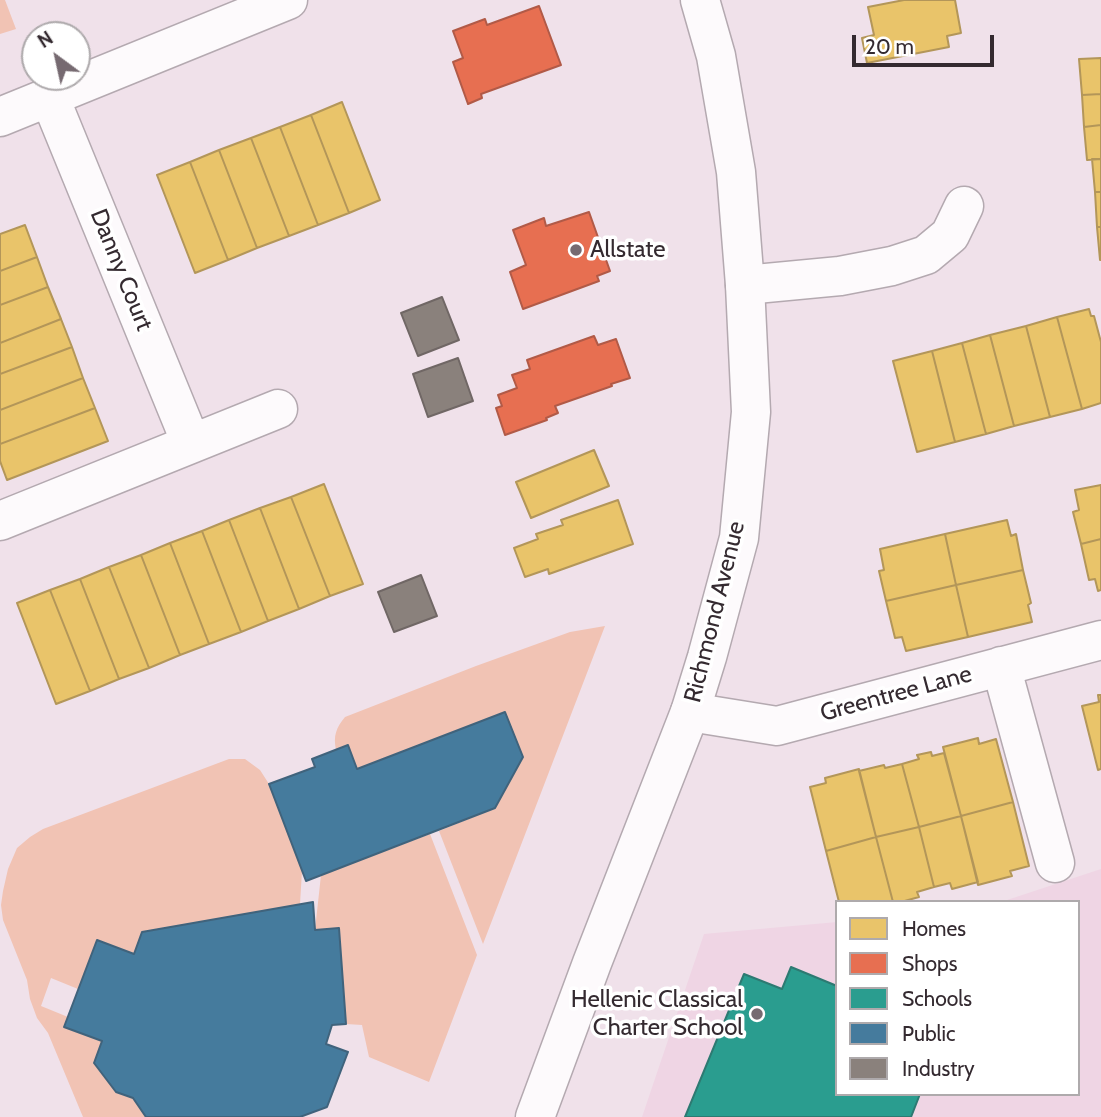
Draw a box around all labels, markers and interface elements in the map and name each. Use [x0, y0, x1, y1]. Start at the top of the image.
north arrow [21, 21, 91, 91]
scale bar [856, 21, 998, 65]
text: N [33, 26, 57, 53]
text: 20 m [865, 34, 914, 59]
street label: Danny Court [84, 205, 158, 335]
place label: Allstate [590, 236, 666, 264]
marker: Allstate [568, 242, 584, 258]
street label: Richmond Avenue [679, 518, 751, 706]
street label: Greentree Lane [817, 660, 975, 728]
legend [835, 900, 1080, 1096]
text: Homes [902, 916, 966, 941]
text: Shops [902, 951, 957, 976]
place label: Hellenic Classical Charter School [571, 986, 743, 1042]
text: Schools [902, 986, 972, 1011]
marker: Hellenic Classical Charter School [749, 1006, 765, 1022]
text: Public [902, 1021, 956, 1046]
text: Industry [902, 1056, 975, 1081]

